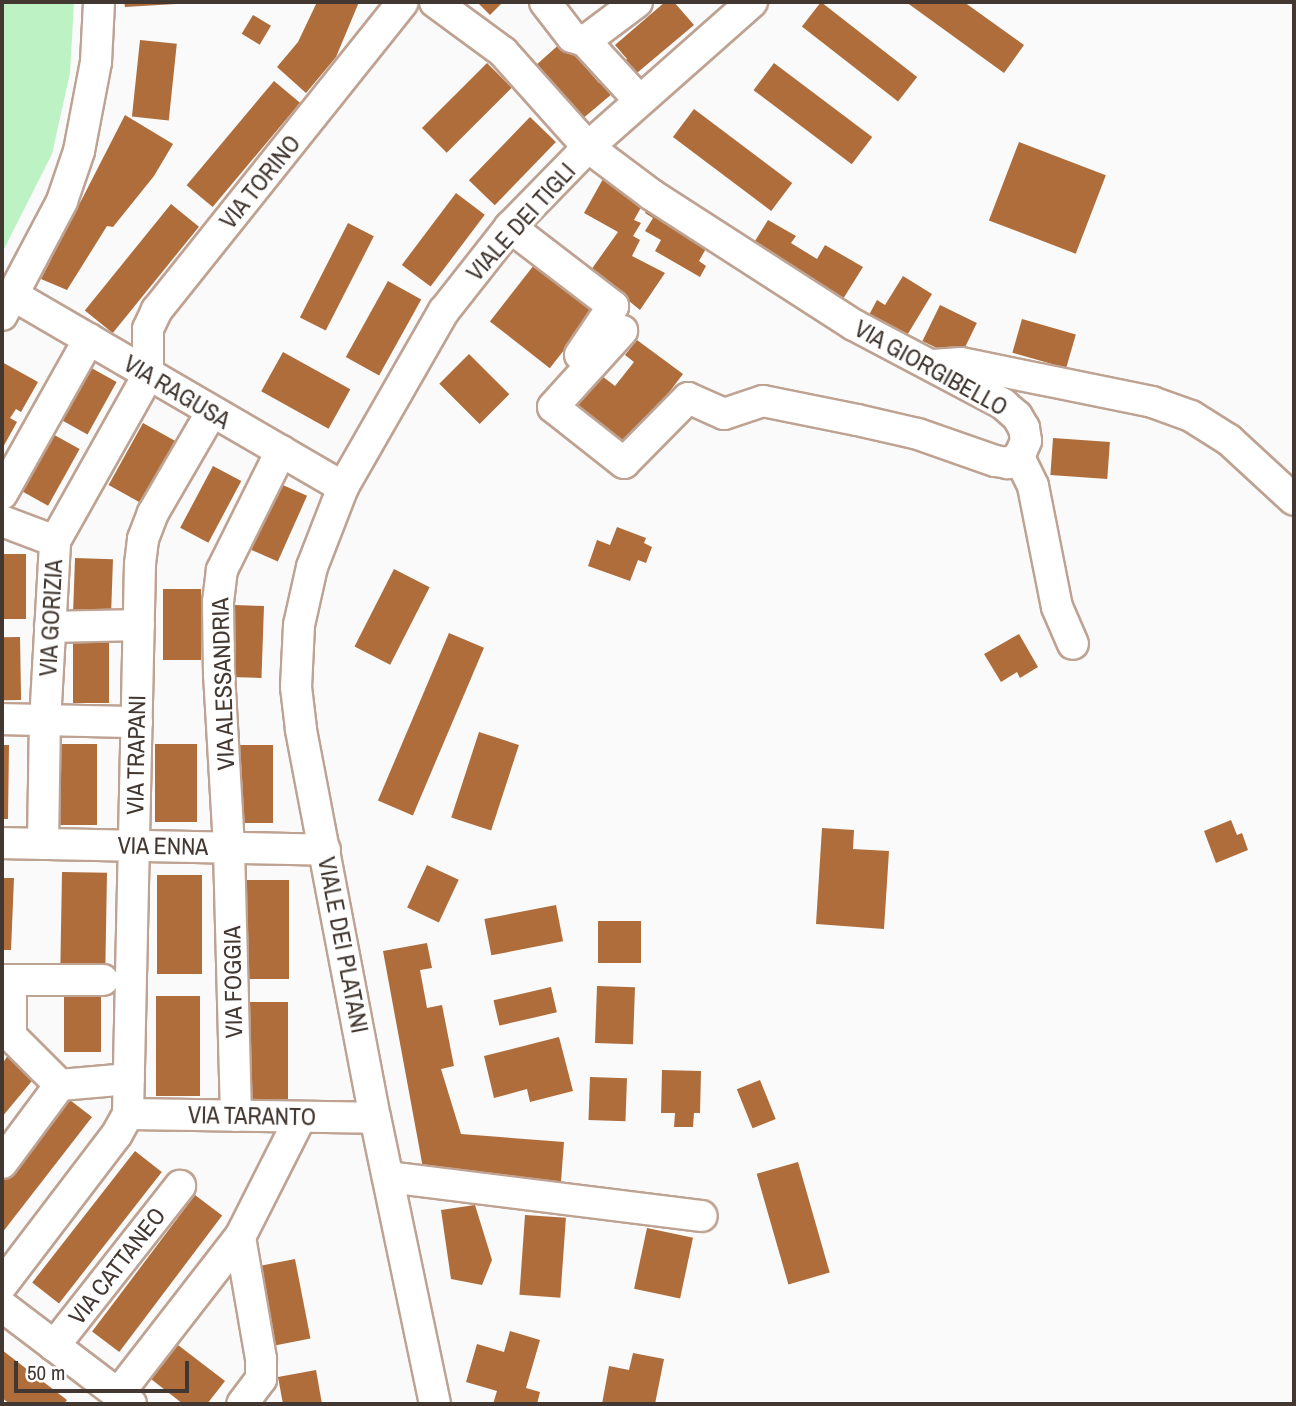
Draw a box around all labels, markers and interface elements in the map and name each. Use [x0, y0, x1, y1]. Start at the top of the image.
street label: VIA TORINO [213, 129, 307, 235]
street label: VIALE DEI TIGLI [461, 157, 581, 287]
street label: VIA GIORGIBELLO [849, 314, 1013, 422]
street label: VIA RAGUSA [118, 349, 236, 435]
street label: VIA GORIZIA [34, 558, 68, 678]
street label: VIA ALESSANDRIA [206, 596, 240, 772]
street label: VIA TRAPANI [121, 694, 151, 816]
street label: VIA ENNA [117, 831, 209, 861]
street label: VIALE DEI PLATANI [312, 855, 374, 1035]
street label: VIA FOGGIA [218, 925, 248, 1039]
street label: VIA TARANTO [187, 1100, 317, 1132]
street label: VIA CATTANEO [62, 1201, 172, 1331]
scale bar [18, 1346, 192, 1390]
text: 50 m [27, 1358, 65, 1387]

